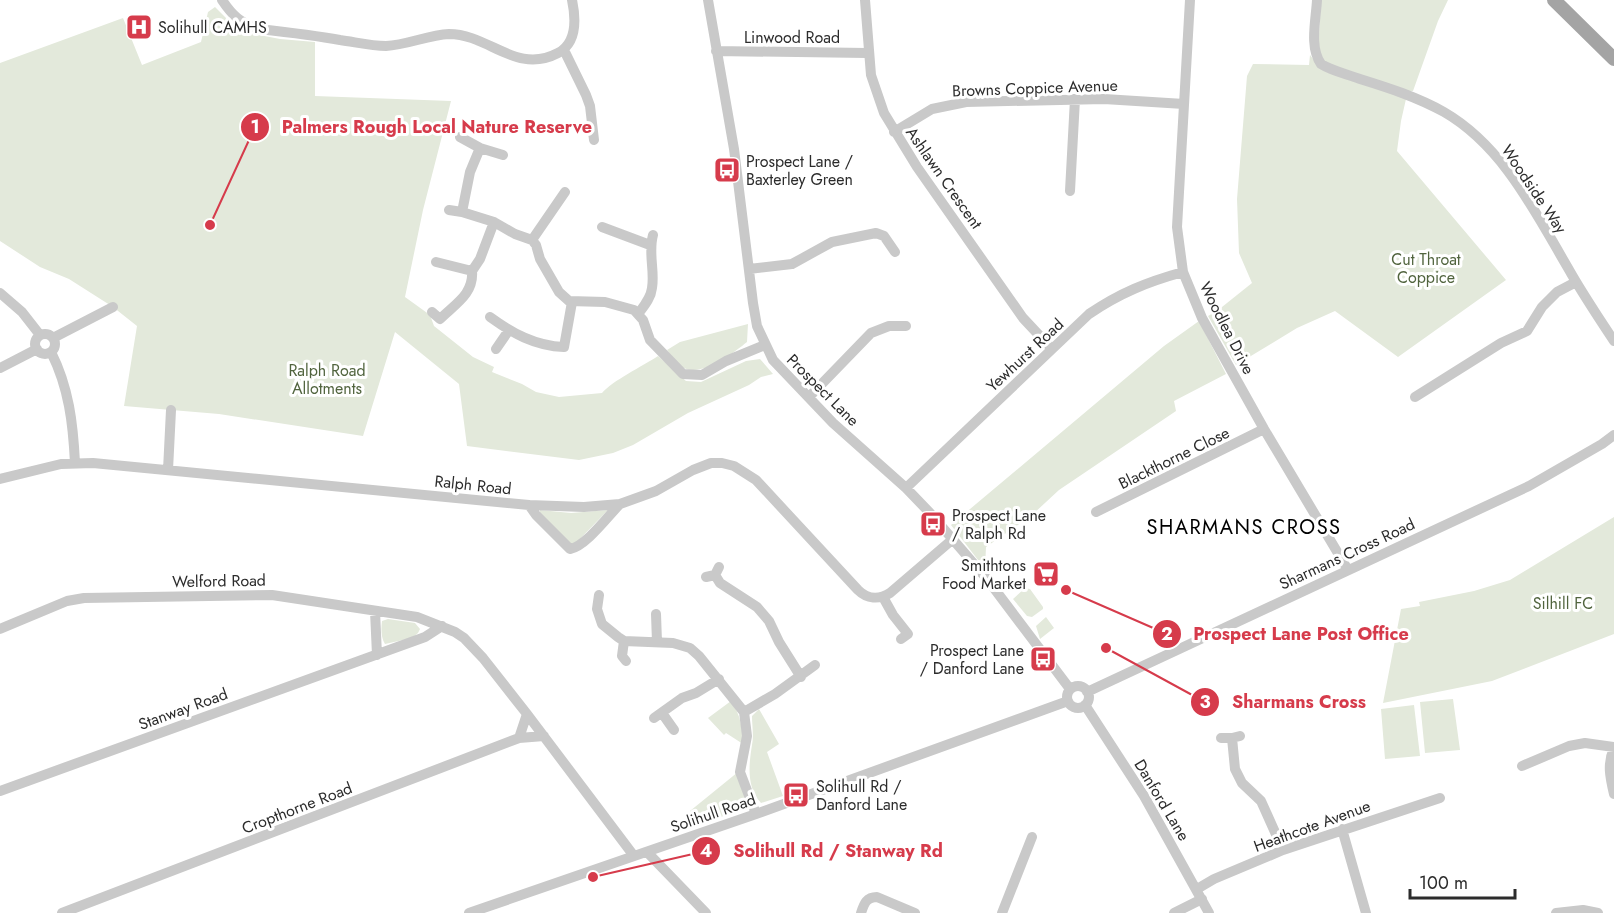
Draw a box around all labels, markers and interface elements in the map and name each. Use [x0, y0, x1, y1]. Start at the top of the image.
hospital icon: Solihull CAMHS [124, 12, 154, 42]
place label: Solihull CAMHS [158, 16, 267, 39]
street label: Linwood Road [744, 26, 840, 49]
street label: Browns Coppice Avenue [952, 74, 1118, 102]
callout: Palmers Rough Local Nature Reserve [240, 109, 605, 145]
text: 1 [250, 114, 260, 140]
text: Palmers Rough Local Nature Reserve [282, 114, 592, 140]
street label: Ashlawn Crescent [900, 122, 988, 234]
street label: Woodside Way [1496, 140, 1573, 239]
place label: Prospect Lane / Baxterley Green [746, 150, 853, 191]
bus stop icon: Prospect Lane / Baxterley Green [712, 155, 742, 185]
park label: Cut Throat Coppice [1391, 248, 1461, 289]
street label: Woodlea Drive [1194, 278, 1260, 378]
street label: Yewhurst Road [981, 313, 1069, 397]
street label: Prospect Lane [782, 349, 864, 431]
park label: Ralph Road Allotments [288, 359, 366, 400]
street label: Blackthorne Close [1115, 421, 1233, 495]
street label: Ralph Road [433, 470, 513, 500]
place label: Prospect Lane / Ralph Rd [952, 504, 1046, 545]
bus stop icon: Prospect Lane / Ralph Rd [918, 509, 948, 539]
street label: Sharmans Cross Road [1275, 512, 1419, 596]
district label: SHARMANS CROSS [1146, 513, 1342, 542]
place label: Smithtons Food Market [942, 554, 1026, 595]
supermarket icon: Smithtons Food Market [1031, 559, 1061, 589]
street label: Welford Road [172, 569, 266, 593]
park label: Silhill FC [1533, 592, 1593, 615]
callout: Prospect Lane Post Office [1152, 616, 1421, 652]
text: 2 [1161, 621, 1173, 647]
text: Prospect Lane Post Office [1193, 621, 1409, 647]
place label: Prospect Lane / Danford Lane [920, 639, 1024, 680]
bus stop icon: Prospect Lane / Danford Lane [1028, 644, 1058, 674]
street label: Stanway Road [135, 682, 231, 736]
callout: Sharmans Cross [1190, 684, 1378, 720]
text: 3 [1199, 689, 1211, 715]
text: Sharmans Cross [1232, 689, 1366, 715]
street label: Danford Lane [1129, 755, 1195, 845]
place label: Solihull Rd / Danford Lane [816, 775, 907, 816]
street label: Cropthorne Road [239, 776, 355, 840]
bus stop icon: Solihull Rd / Danford Lane [781, 780, 811, 810]
street label: Solihull Road [667, 788, 759, 838]
street label: Heathcote Avenue [1250, 794, 1374, 858]
callout: Solihull Rd / Stanway Rd [691, 833, 954, 869]
text: 4 [700, 838, 712, 864]
text: Solihull Rd / Stanway Rd [733, 838, 943, 864]
scale bar [1410, 862, 1515, 900]
text: 100 m [1419, 870, 1468, 896]

